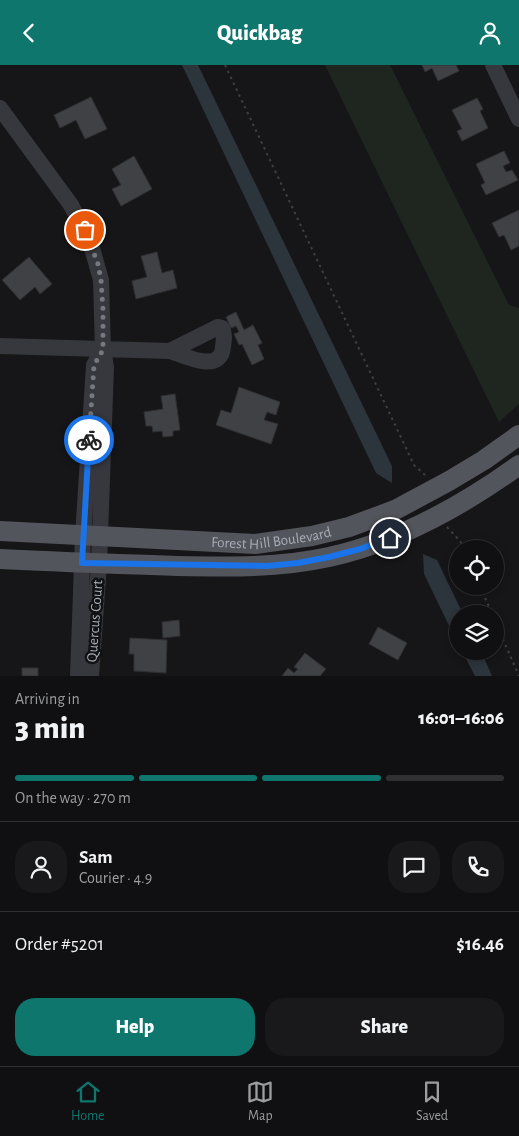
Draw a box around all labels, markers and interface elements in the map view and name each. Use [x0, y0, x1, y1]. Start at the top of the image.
icon: back [15, 19, 43, 47]
icon: person [476, 19, 504, 47]
text: Quickbag [217, 22, 302, 44]
pin [64, 209, 106, 251]
icon: bag [71, 216, 99, 244]
courier [64, 415, 114, 465]
icon: bike [75, 426, 103, 454]
pin [369, 517, 411, 559]
street label: Forest Hill Boulevard [211, 524, 333, 552]
icon: home [376, 524, 404, 552]
map controls [449, 540, 504, 660]
button: locate [449, 540, 504, 595]
street label: Quercus Court [85, 579, 105, 663]
button: layers [449, 605, 504, 660]
text: Arriving in [15, 691, 80, 707]
text: 16:01–16:06 [418, 709, 504, 728]
text: 3 min [15, 712, 85, 744]
text: On the way · 270 m [15, 790, 131, 806]
button: person [15, 841, 67, 893]
button: chat [388, 841, 440, 893]
button: phone [452, 841, 504, 893]
text: Sam [79, 848, 113, 867]
text: Courier · 4.9 [79, 870, 152, 886]
text: Order #5201 [15, 935, 104, 954]
text: $16.46 [456, 935, 504, 954]
button: Help [15, 998, 255, 1056]
button: Share [265, 998, 504, 1056]
tab: Home [71, 1078, 105, 1125]
tab: Map [246, 1078, 274, 1125]
tab: Saved [416, 1078, 448, 1125]

